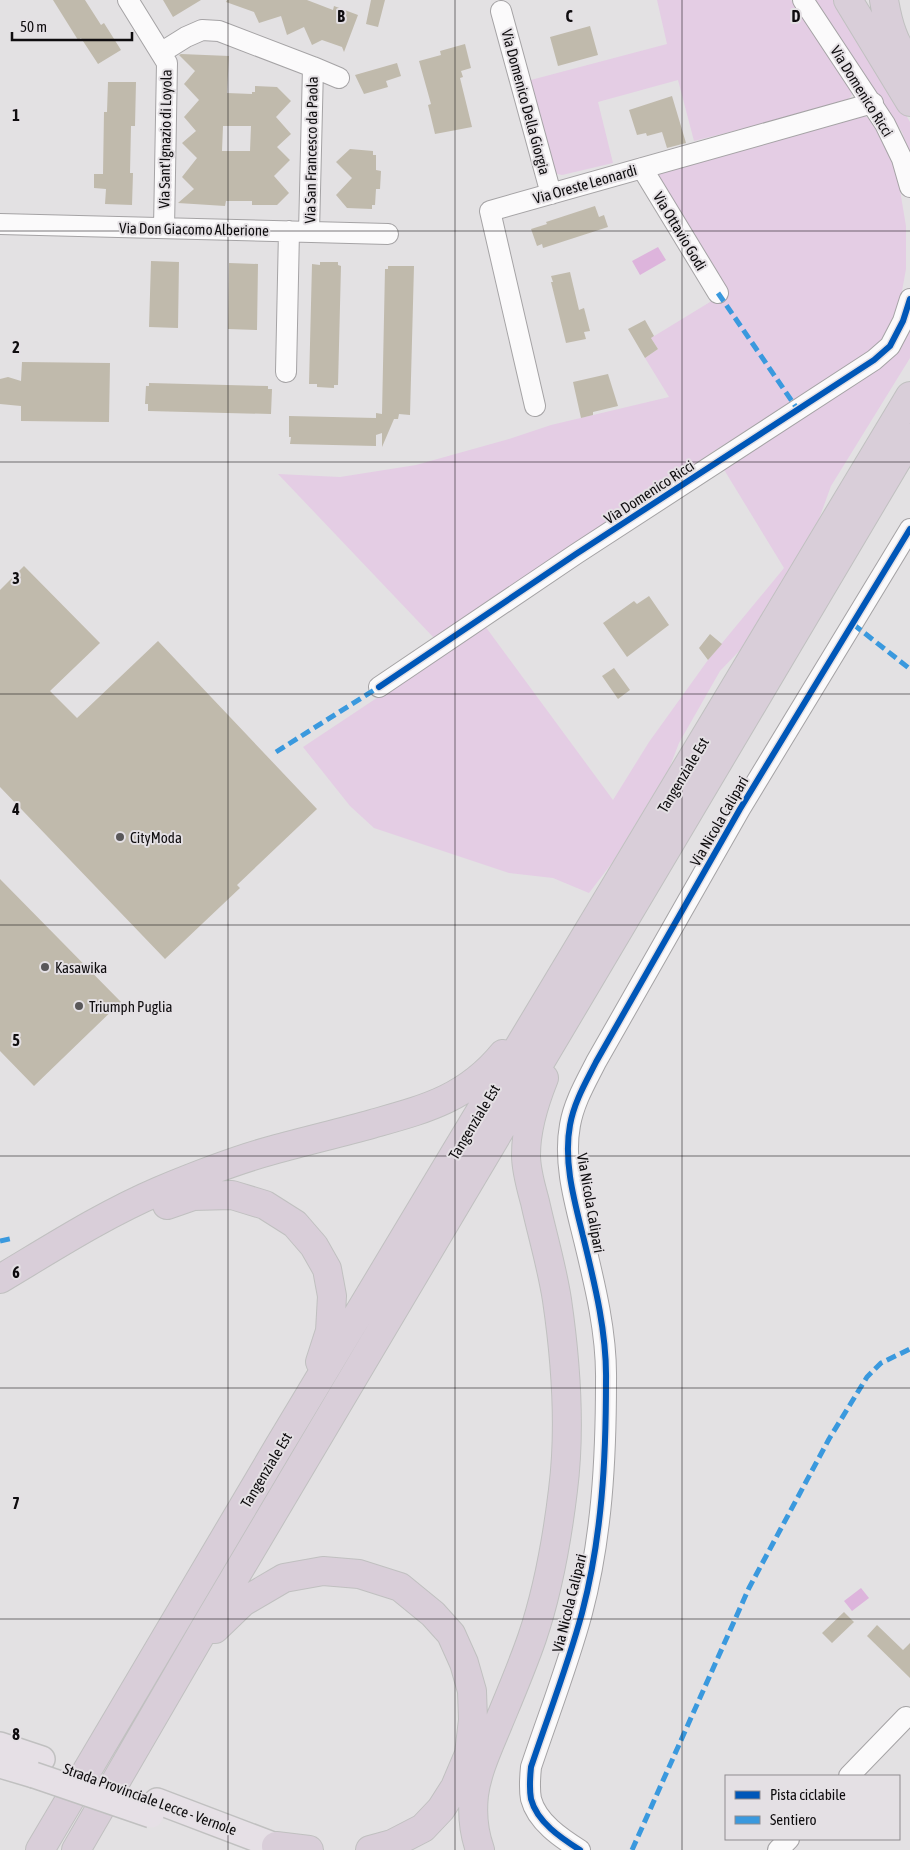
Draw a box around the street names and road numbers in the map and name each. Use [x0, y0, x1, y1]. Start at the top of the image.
street label: Via Domenico Della Giorgia [498, 27, 554, 177]
street label: Via Domenico Ricci [827, 42, 897, 140]
street label: Via Sant'Ignazio di Loyola [155, 69, 175, 209]
street label: Via San Francesco da Paola [301, 76, 321, 224]
street label: Via Oreste Leonardi [531, 161, 639, 207]
street label: Via Ottavio Godi [650, 189, 710, 273]
street label: Via Don Giacomo Alberione [119, 219, 269, 239]
street label: Via Domenico Ricci [601, 457, 697, 527]
street label: Tangenziale Est [654, 734, 712, 816]
street label: Via Nicola Calipari [686, 773, 752, 869]
street label: Tangenziale Est [445, 1081, 503, 1163]
street label: Via Nicola Calipari [574, 1152, 608, 1254]
street label: Tangenziale Est [237, 1429, 295, 1511]
street label: Via Nicola Calipari [549, 1552, 589, 1654]
street label: Strada Provinciale Lecce - Vernole [61, 1760, 239, 1838]

